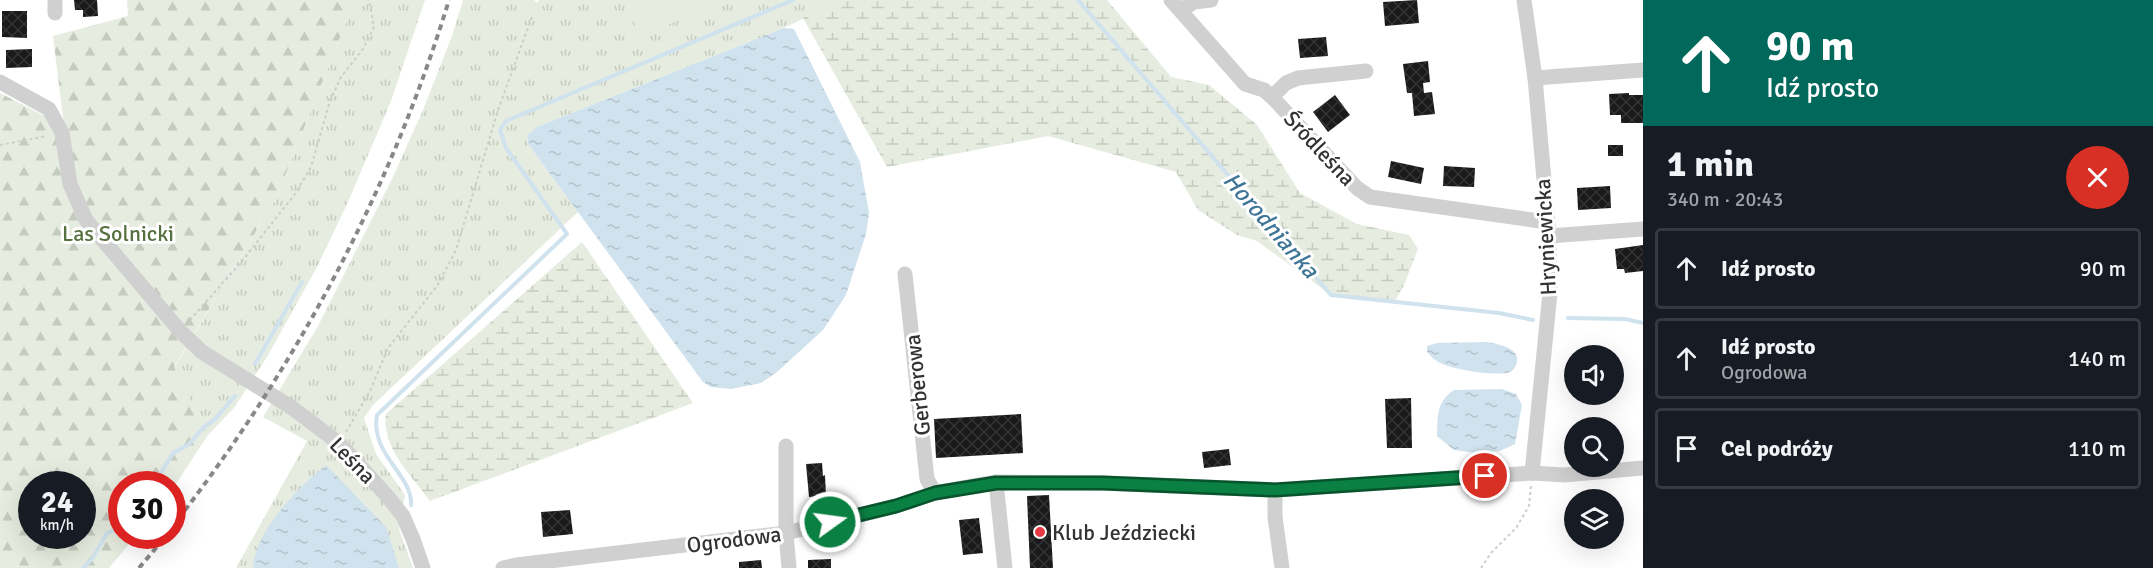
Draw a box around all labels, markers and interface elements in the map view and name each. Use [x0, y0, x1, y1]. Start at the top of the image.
text: 90 m [1766, 21, 1855, 72]
icon: ahead [1667, 24, 1745, 102]
text: Idź prosto [1766, 72, 1879, 105]
street label: Śródleśna [1278, 105, 1361, 192]
text: 1 min [1667, 142, 1754, 187]
button: close [2066, 146, 2129, 209]
water label: Horodnianka [1217, 166, 1326, 285]
street label: Hryniewicka [1529, 178, 1562, 296]
text: 340 m · 20:43 [1667, 187, 1783, 212]
park label: Las Solnicki [62, 220, 174, 247]
icon: ahead [1670, 252, 1703, 285]
text: Idź prosto [1721, 255, 1816, 282]
text: 90 m [2080, 255, 2126, 282]
street label: Gerberowa [899, 333, 936, 437]
text: Idź prosto [1721, 333, 1816, 360]
icon: ahead [1670, 342, 1703, 375]
map controls [1564, 345, 1624, 549]
button: sound [1564, 345, 1624, 405]
text: 140 m [2068, 345, 2126, 372]
text: Ogrodowa [1721, 360, 1807, 385]
button: search [1564, 417, 1624, 477]
street label: Leśna [324, 431, 381, 489]
icon: arrive [1670, 432, 1703, 465]
text: Cel podróży [1721, 435, 1833, 462]
text: 110 m [2068, 435, 2126, 462]
pin [1459, 450, 1510, 501]
icon: arrive [1468, 459, 1501, 492]
speed limit sign: 30 [108, 471, 186, 549]
text: 24 [41, 484, 73, 521]
button: layers [1564, 489, 1624, 549]
position arrow [798, 490, 862, 554]
text: km/h [40, 516, 74, 534]
place label: Klub Jeździecki [1052, 519, 1196, 546]
street label: Ogrodowa [685, 520, 783, 559]
marker: Klub Jeździecki [1033, 525, 1047, 539]

